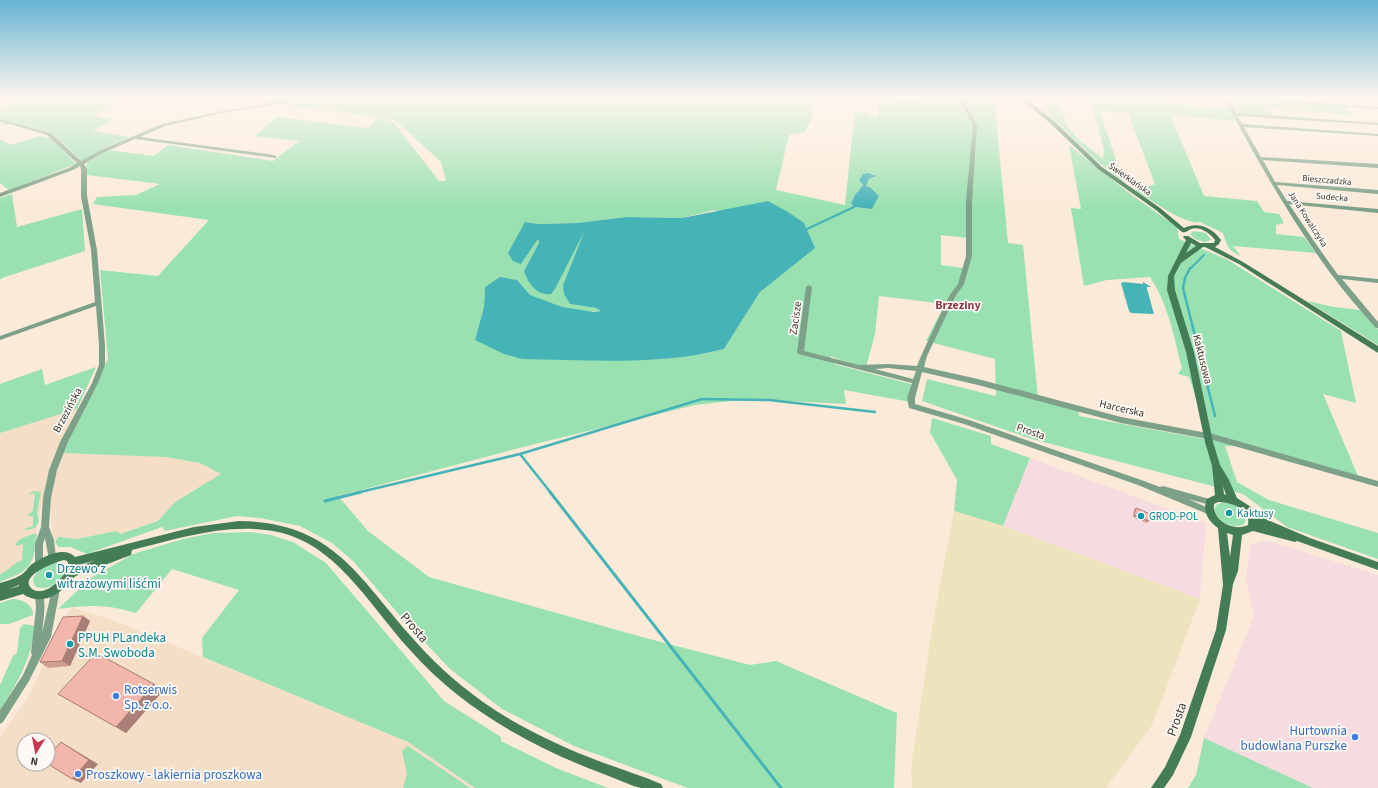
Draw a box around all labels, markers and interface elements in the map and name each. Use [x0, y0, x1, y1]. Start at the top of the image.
street label: Świerklańska [1106, 160, 1154, 199]
street label: Bieszczadzka [1302, 172, 1352, 189]
street label: Jana Kowalczyka [1285, 189, 1331, 250]
street label: Sudecka [1315, 190, 1349, 205]
district label: Brzeziny [935, 297, 981, 314]
street label: Zacisze [786, 300, 805, 336]
street label: Kaktusowa [1189, 333, 1216, 386]
street label: Brzezińska [49, 385, 86, 435]
street label: Harcerska [1098, 396, 1146, 421]
street label: Prosta [1015, 420, 1047, 443]
place label: Kaktusy [1237, 506, 1274, 521]
marker: Kaktusy [1224, 508, 1234, 518]
place label: GROD-POL [1149, 509, 1199, 524]
marker: GROD-POL [1136, 511, 1146, 521]
place label: Drzewo z witrażowymi liśćmi [57, 560, 161, 593]
marker: Drzewo z witrażowymi liśćmi [44, 570, 54, 580]
street label: Prosta [396, 609, 432, 647]
place label: PPUH PLandeka S.M. Swoboda [78, 629, 166, 662]
marker: PPUH PLandeka S.M. Swoboda [65, 639, 75, 649]
place label: Rotserwis Sp. z o.o. [124, 681, 178, 714]
marker: Rotserwis Sp. z o.o. [111, 691, 121, 701]
street label: Prosta [1163, 700, 1191, 739]
place label: Hurtownia budowlana Purszke [1241, 722, 1347, 755]
north arrow [16, 732, 56, 772]
marker: Hurtownia budowlana Purszke [1350, 732, 1360, 742]
text: N [29, 753, 39, 769]
place label: Proszkowy - lakiernia proszkowa [86, 766, 262, 784]
marker: Proszkowy - lakiernia proszkowa [73, 769, 83, 779]

